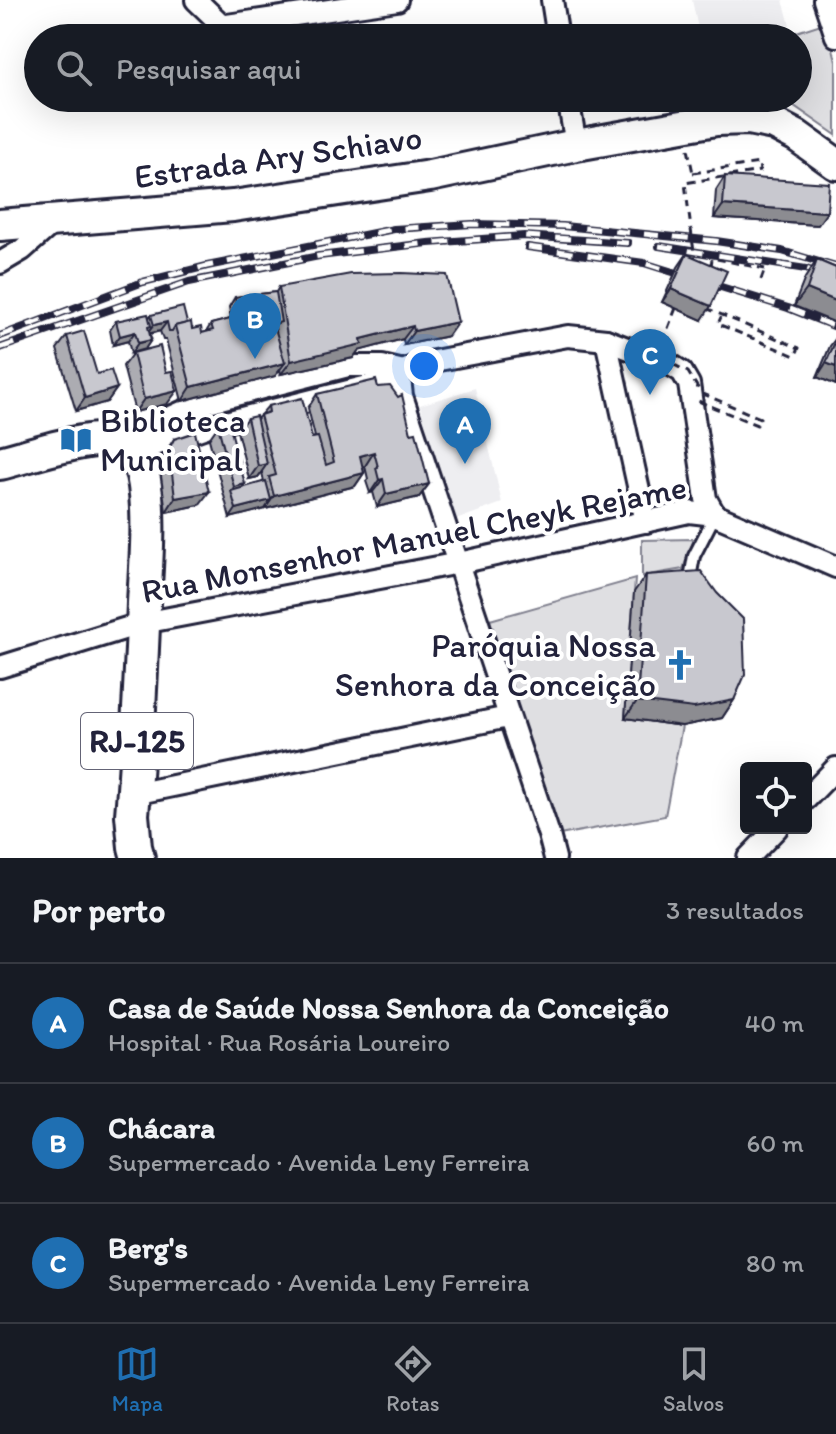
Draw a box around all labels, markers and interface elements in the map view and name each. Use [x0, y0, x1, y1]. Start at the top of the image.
search box [24, 24, 812, 112]
icon: search [52, 46, 96, 90]
text: Pesquisar aqui [116, 50, 301, 87]
street label: Estrada Ary Schiavo [131, 117, 425, 197]
pin: B [229, 293, 281, 359]
pin: C [624, 329, 676, 395]
your location [404, 346, 444, 386]
pin: A [439, 398, 491, 464]
place label: Biblioteca Municipal [100, 400, 246, 480]
library icon: Biblioteca Municipal [59, 423, 93, 457]
street label: Rua Monsenhor Manuel Cheyk Rejame [138, 466, 690, 612]
place label: Paróquia Nossa Senhora da Conceição [335, 625, 656, 705]
church icon: Paróquia Nossa Senhora da Conceição [663, 648, 697, 682]
road number: RJ-125 [81, 713, 193, 769]
map controls [740, 762, 812, 834]
button: locate [740, 762, 812, 834]
text: Por perto [32, 890, 165, 931]
text: 3 resultados [666, 894, 804, 926]
text: Casa de Saúde Nossa Senhora da Conceição [108, 989, 669, 1026]
text: A [50, 1007, 66, 1039]
text: 40 m [745, 1007, 804, 1039]
text: Hospital · Rua Rosária Loureiro [108, 1026, 450, 1058]
text: Chácara [108, 1109, 215, 1146]
text: B [50, 1127, 66, 1159]
text: 60 m [747, 1127, 804, 1159]
text: Supermercado · Avenida Leny Ferreira [108, 1146, 530, 1178]
text: Berg's [108, 1229, 188, 1266]
text: C [50, 1247, 66, 1279]
text: 80 m [746, 1247, 804, 1279]
text: Supermercado · Avenida Leny Ferreira [108, 1266, 530, 1298]
tab: Mapa [112, 1342, 163, 1417]
tab: Rotas [386, 1342, 440, 1417]
tab: Salvos [663, 1342, 724, 1417]

